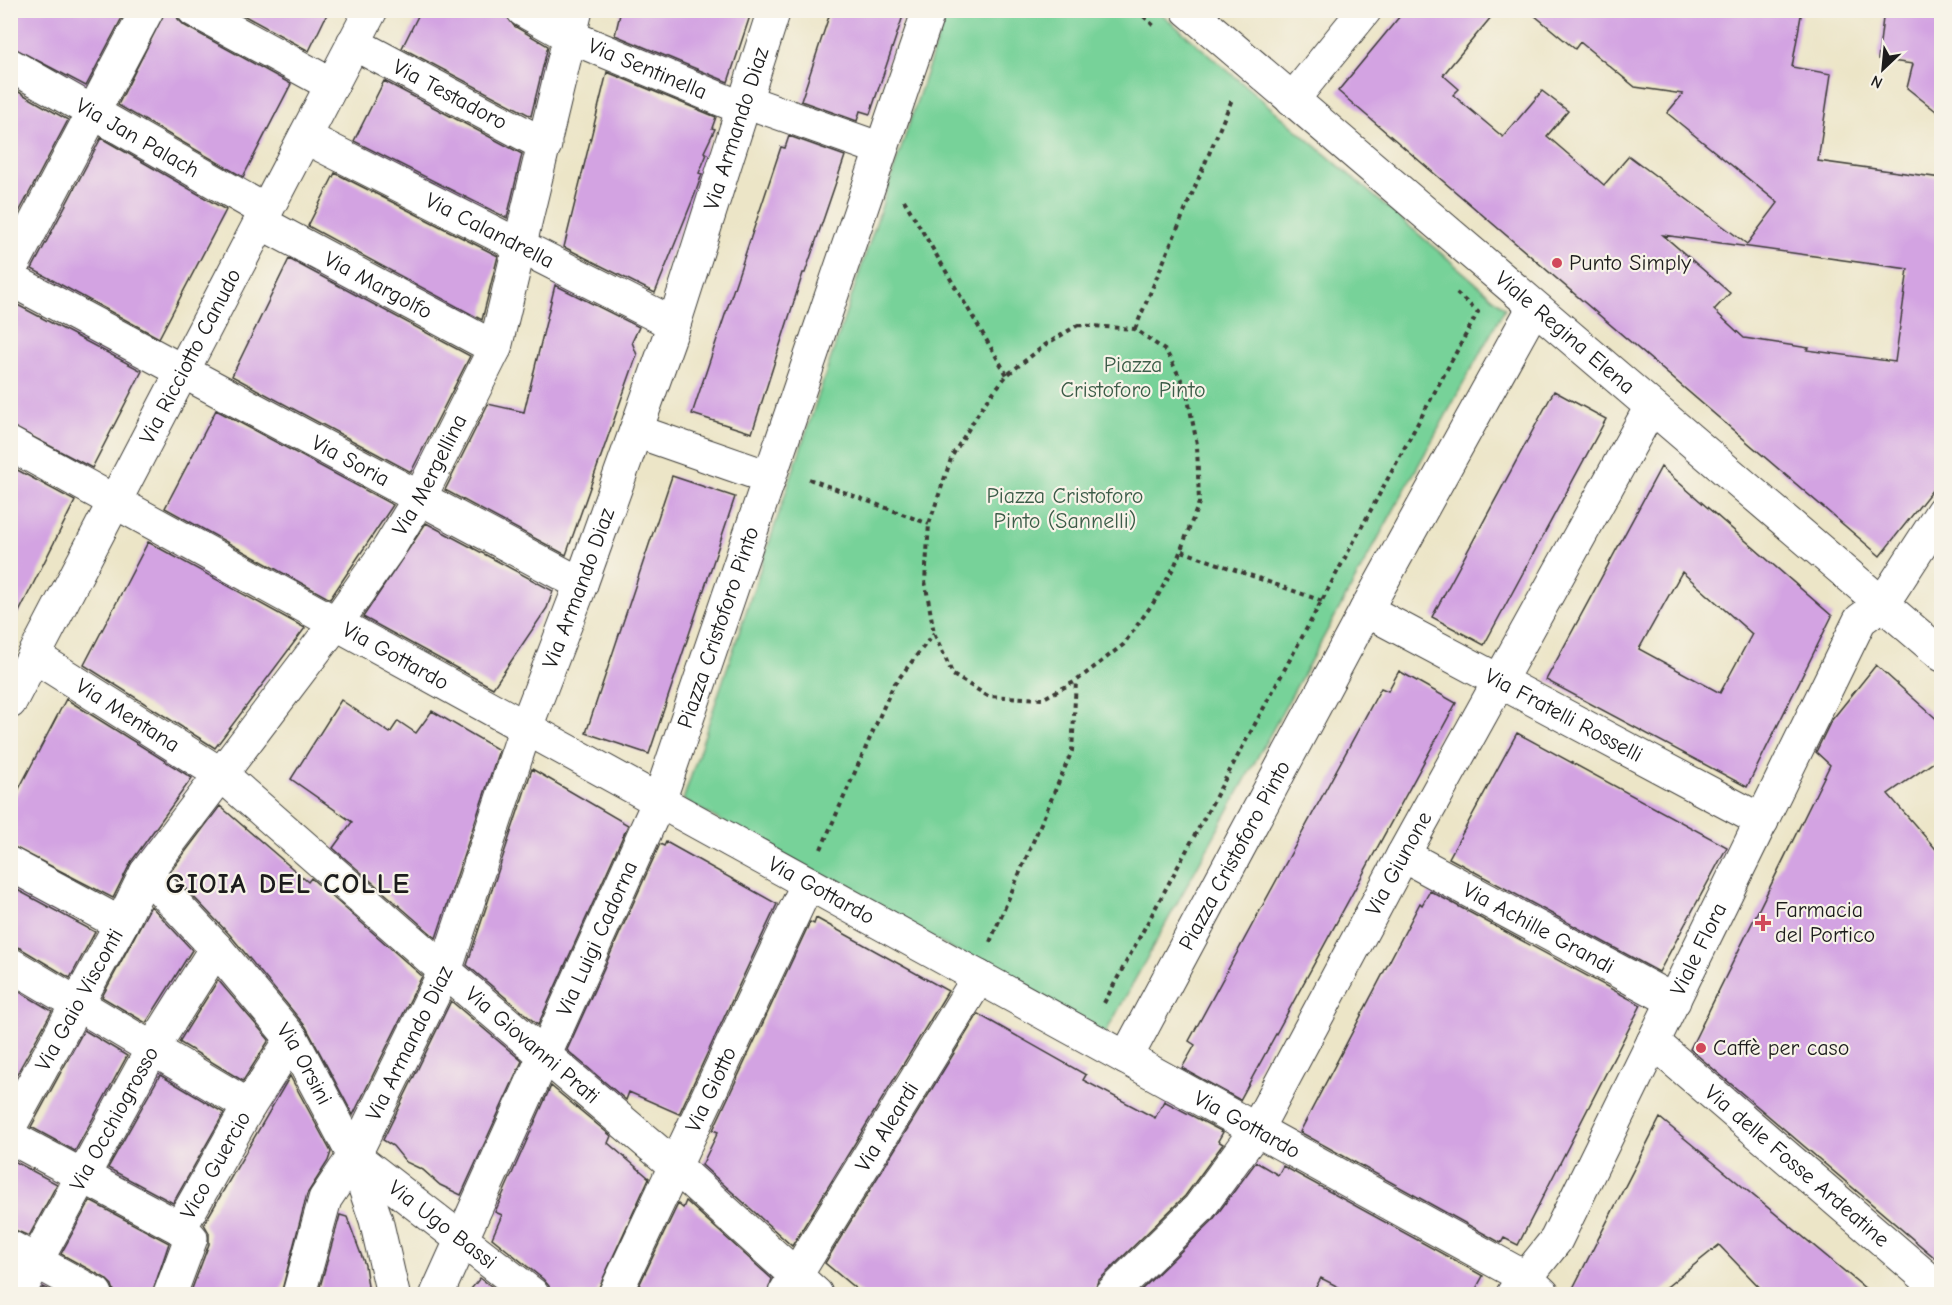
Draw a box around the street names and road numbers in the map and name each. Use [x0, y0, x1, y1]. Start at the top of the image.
street label: Via Sentinella [584, 33, 711, 105]
street label: Via Armando Diaz [698, 44, 774, 213]
street label: Via Testadoro [389, 54, 512, 136]
street label: Via Jan Palach [71, 92, 204, 183]
street label: Via Calandrella [421, 187, 558, 274]
street label: Via Margolfo [320, 246, 437, 325]
street label: Via Ricciotto Canudo [134, 264, 247, 448]
street label: Viale Regina Elena [1490, 266, 1640, 399]
street label: Via Mergellina [387, 410, 473, 540]
street label: Via Soria [307, 430, 394, 492]
street label: Via Armando Diaz [537, 504, 620, 672]
street label: Piazza Cristoforo Pinto [672, 523, 765, 732]
street label: Via Gottardo [338, 616, 453, 696]
street label: Via Fratelli Rosselli [1480, 663, 1647, 768]
street label: Via Mentana [71, 673, 184, 758]
street label: Piazza Cristoforo Pinto [1173, 756, 1296, 954]
street label: Via Giunone [1360, 807, 1438, 920]
street label: Via Gottardo [764, 851, 879, 930]
street label: Via Luigi Cadorna [551, 857, 643, 1020]
street label: Via Achille Grandi [1458, 877, 1619, 979]
street label: Viale Flora [1665, 898, 1732, 1000]
street label: Via Gaio Visconti [30, 924, 129, 1075]
street label: Via Armando Diaz [360, 961, 459, 1125]
street label: Via Giovanni Prati [460, 981, 605, 1109]
street label: Via Orsini [271, 1018, 338, 1109]
street label: Via Occhiogrosso [64, 1042, 164, 1195]
street label: Via Giotto [680, 1043, 742, 1136]
street label: Via Aleardi [850, 1077, 924, 1176]
street label: Via delle Fosse Ardeatine [1699, 1079, 1895, 1253]
street label: Via Gottardo [1189, 1085, 1305, 1164]
street label: Vico Guercio [175, 1107, 256, 1224]
street label: Via Ugo Bassi [383, 1175, 502, 1275]

